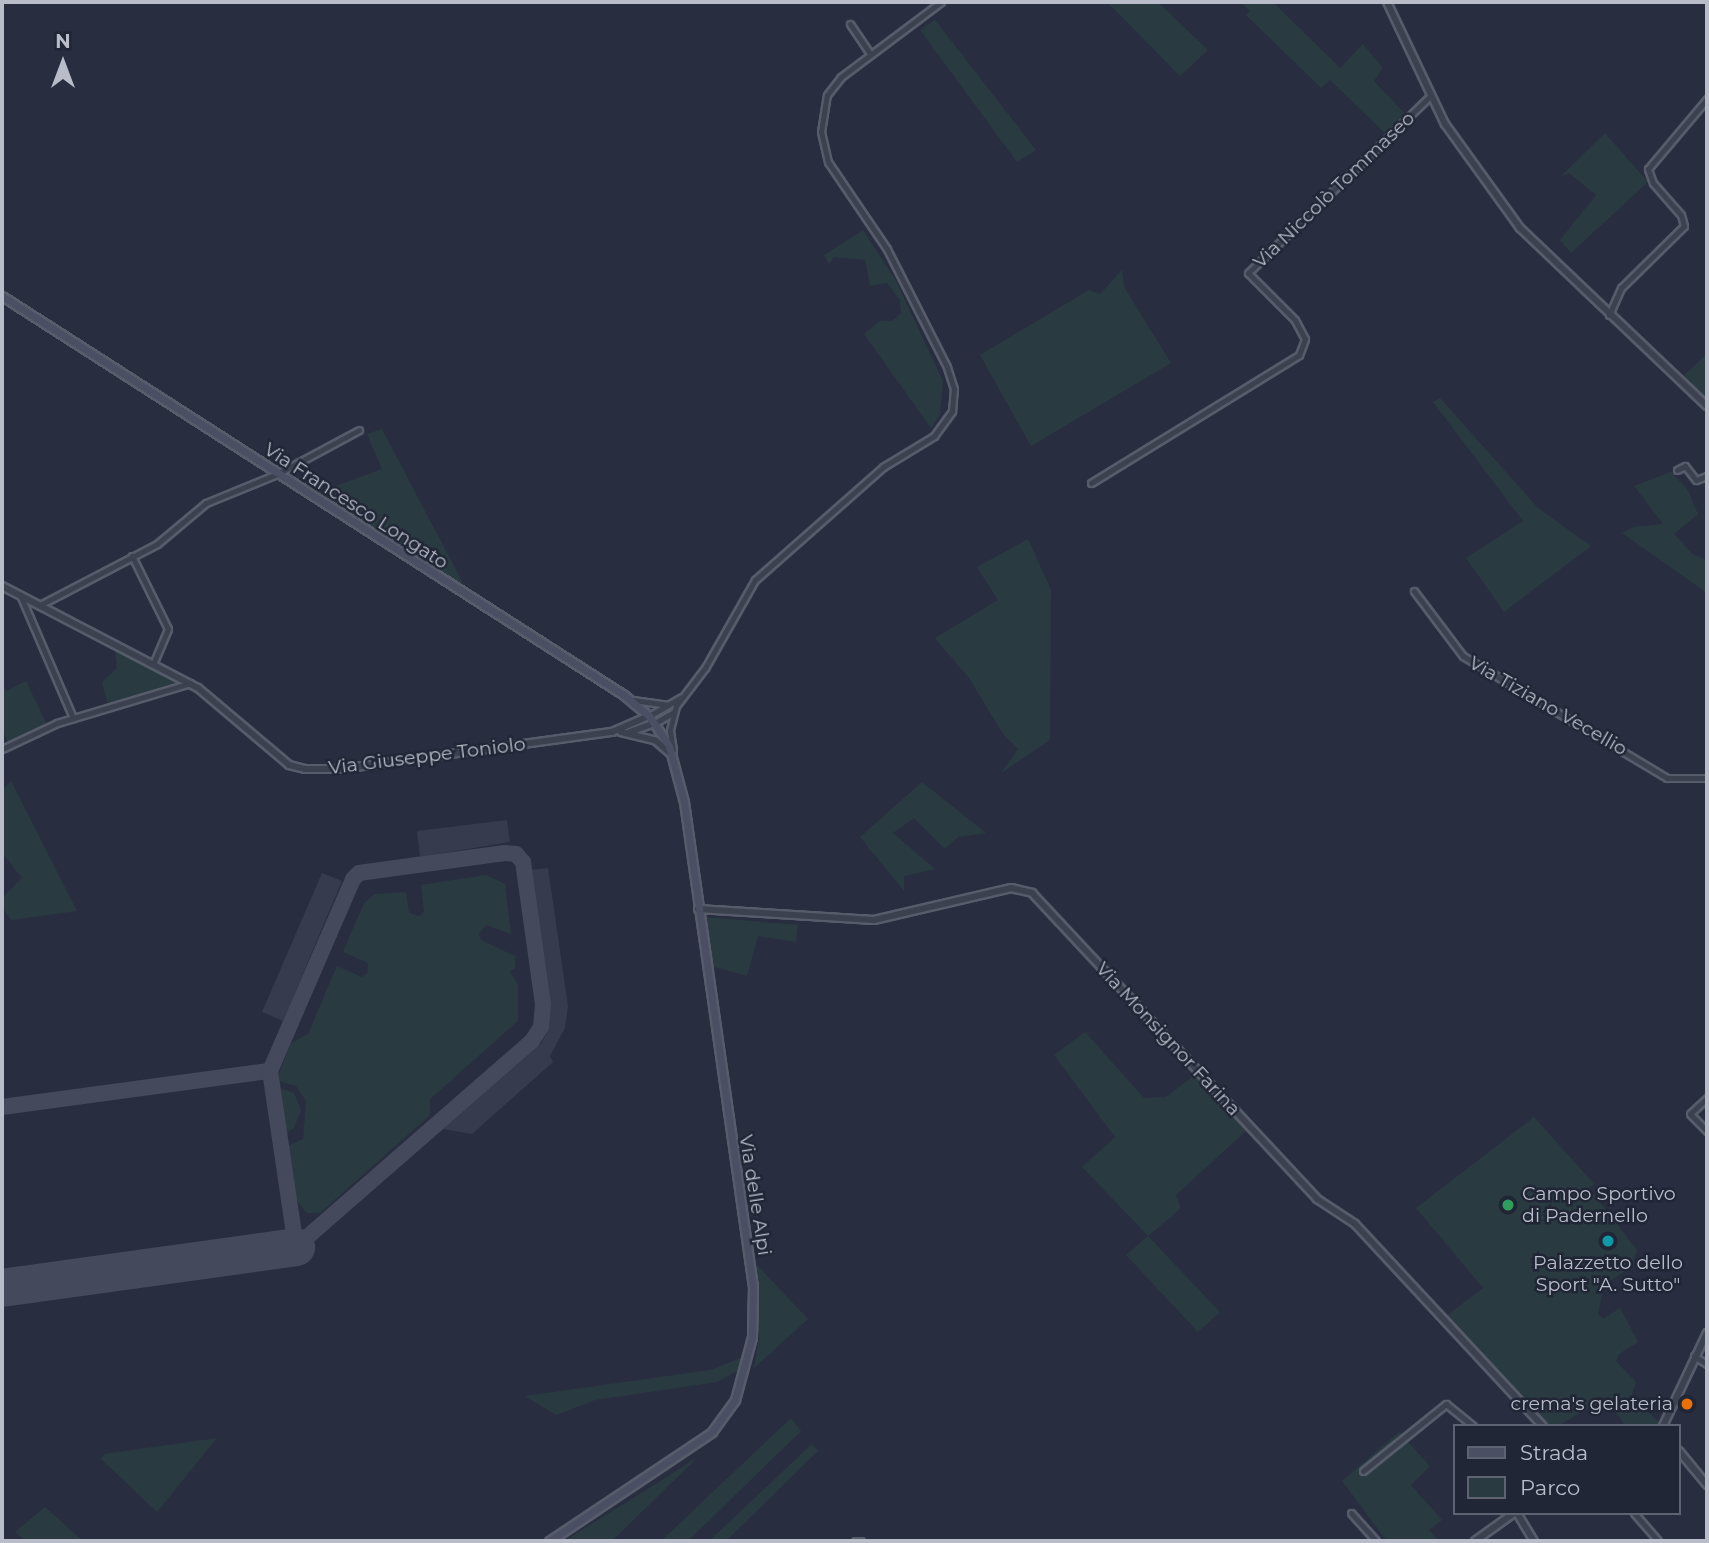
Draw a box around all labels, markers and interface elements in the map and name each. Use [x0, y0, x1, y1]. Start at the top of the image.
north arrow [28, 28, 98, 98]
text: N [55, 30, 71, 53]
street label: Via Niccolò Tommaseo [1248, 107, 1420, 273]
street label: Via Francesco Longato [260, 438, 452, 574]
street label: Via Tiziano Vecellio [1465, 651, 1631, 761]
street label: Via Giuseppe Toniolo [327, 733, 527, 779]
street label: Via Monsignor Farina [1091, 958, 1245, 1120]
street label: Via delle Alpi [734, 1133, 776, 1257]
place label: Campo Sportivo di Padernello [1522, 1183, 1676, 1227]
marker: Campo Sportivo di Padernello [1500, 1197, 1516, 1213]
marker: Palazzetto dello Sport "A. Sutto" [1600, 1233, 1616, 1249]
place label: Palazzetto dello Sport "A. Sutto" [1533, 1252, 1683, 1296]
place label: crema's gelateria [1511, 1393, 1673, 1415]
marker: crema's gelateria [1679, 1396, 1695, 1412]
legend [1454, 1424, 1681, 1515]
text: Strada [1520, 1440, 1588, 1465]
text: Parco [1520, 1475, 1580, 1500]

